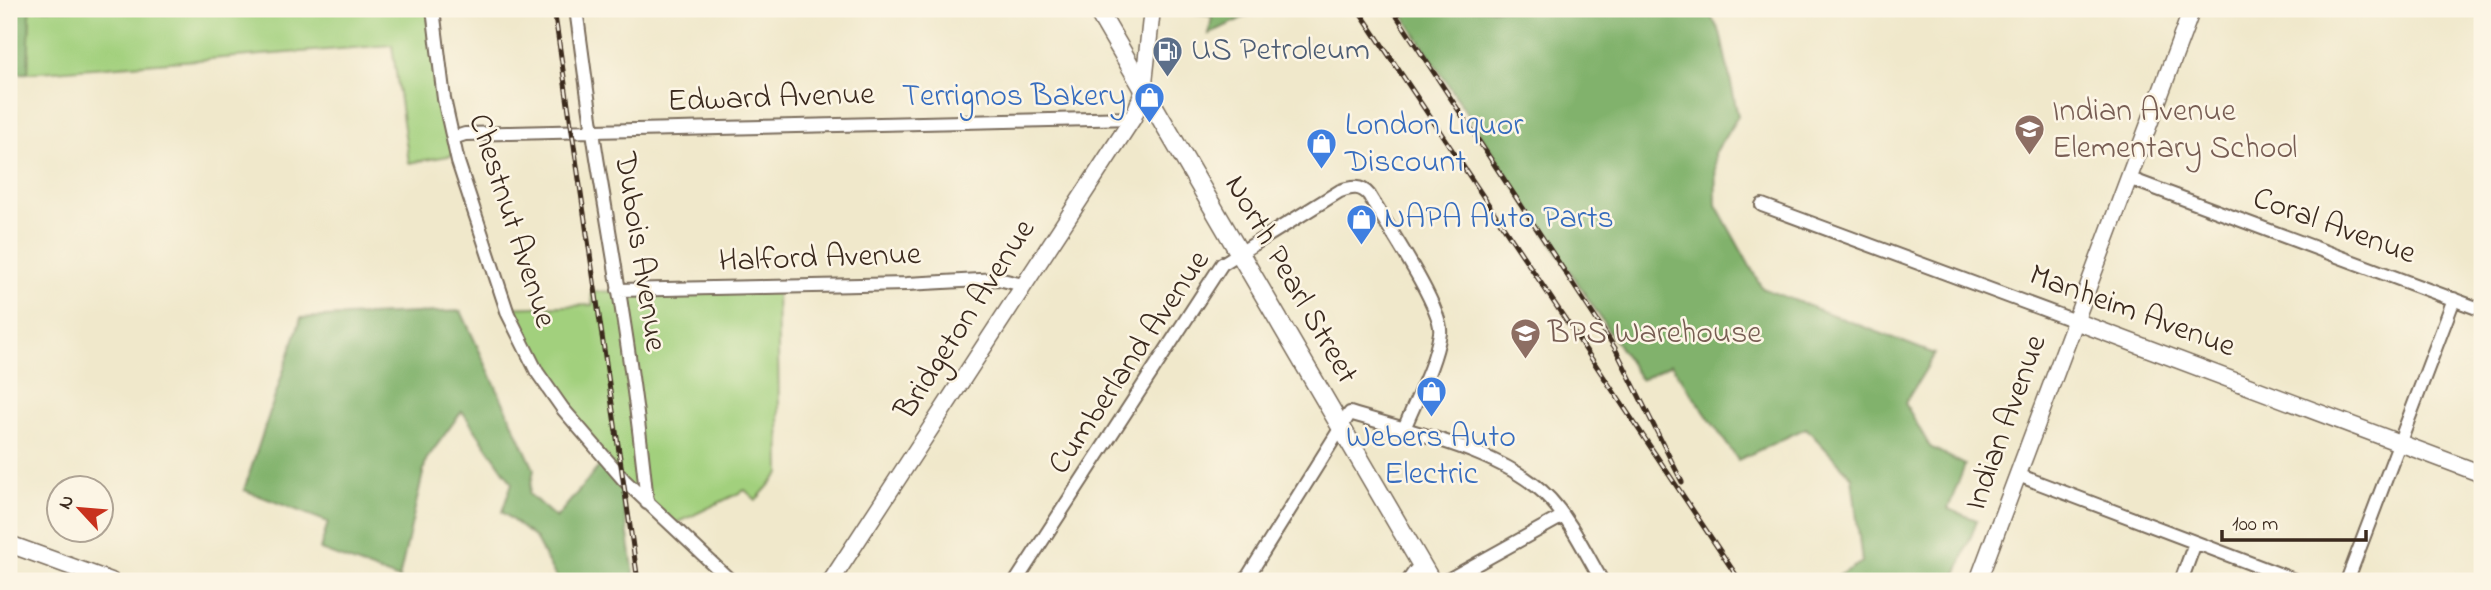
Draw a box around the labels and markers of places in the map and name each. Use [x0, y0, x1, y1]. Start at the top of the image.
place label: US Petroleum [1191, 28, 1370, 75]
fuel station icon: US Petroleum [1151, 34, 1185, 78]
place label: Terrignos Bakery [902, 74, 1126, 121]
shop icon: Terrignos Bakery [1132, 80, 1166, 124]
place label: Indian Avenue Elementary School [2052, 89, 2297, 173]
place label: London Liquor Discount [1344, 103, 1523, 187]
school or university icon: Indian Avenue Elementary School [2012, 113, 2046, 157]
shop icon: London Liquor Discount [1305, 127, 1339, 171]
place label: NAPA Auto Parts [1384, 196, 1614, 243]
shop icon: NAPA Auto Parts [1344, 202, 1378, 246]
place label: BPS Warehouse [1547, 311, 1762, 358]
school or university icon: BPS Warehouse [1508, 317, 1542, 361]
shop icon: Webers Auto Electric [1414, 374, 1448, 418]
place label: Webers Auto Electric [1346, 415, 1516, 499]

